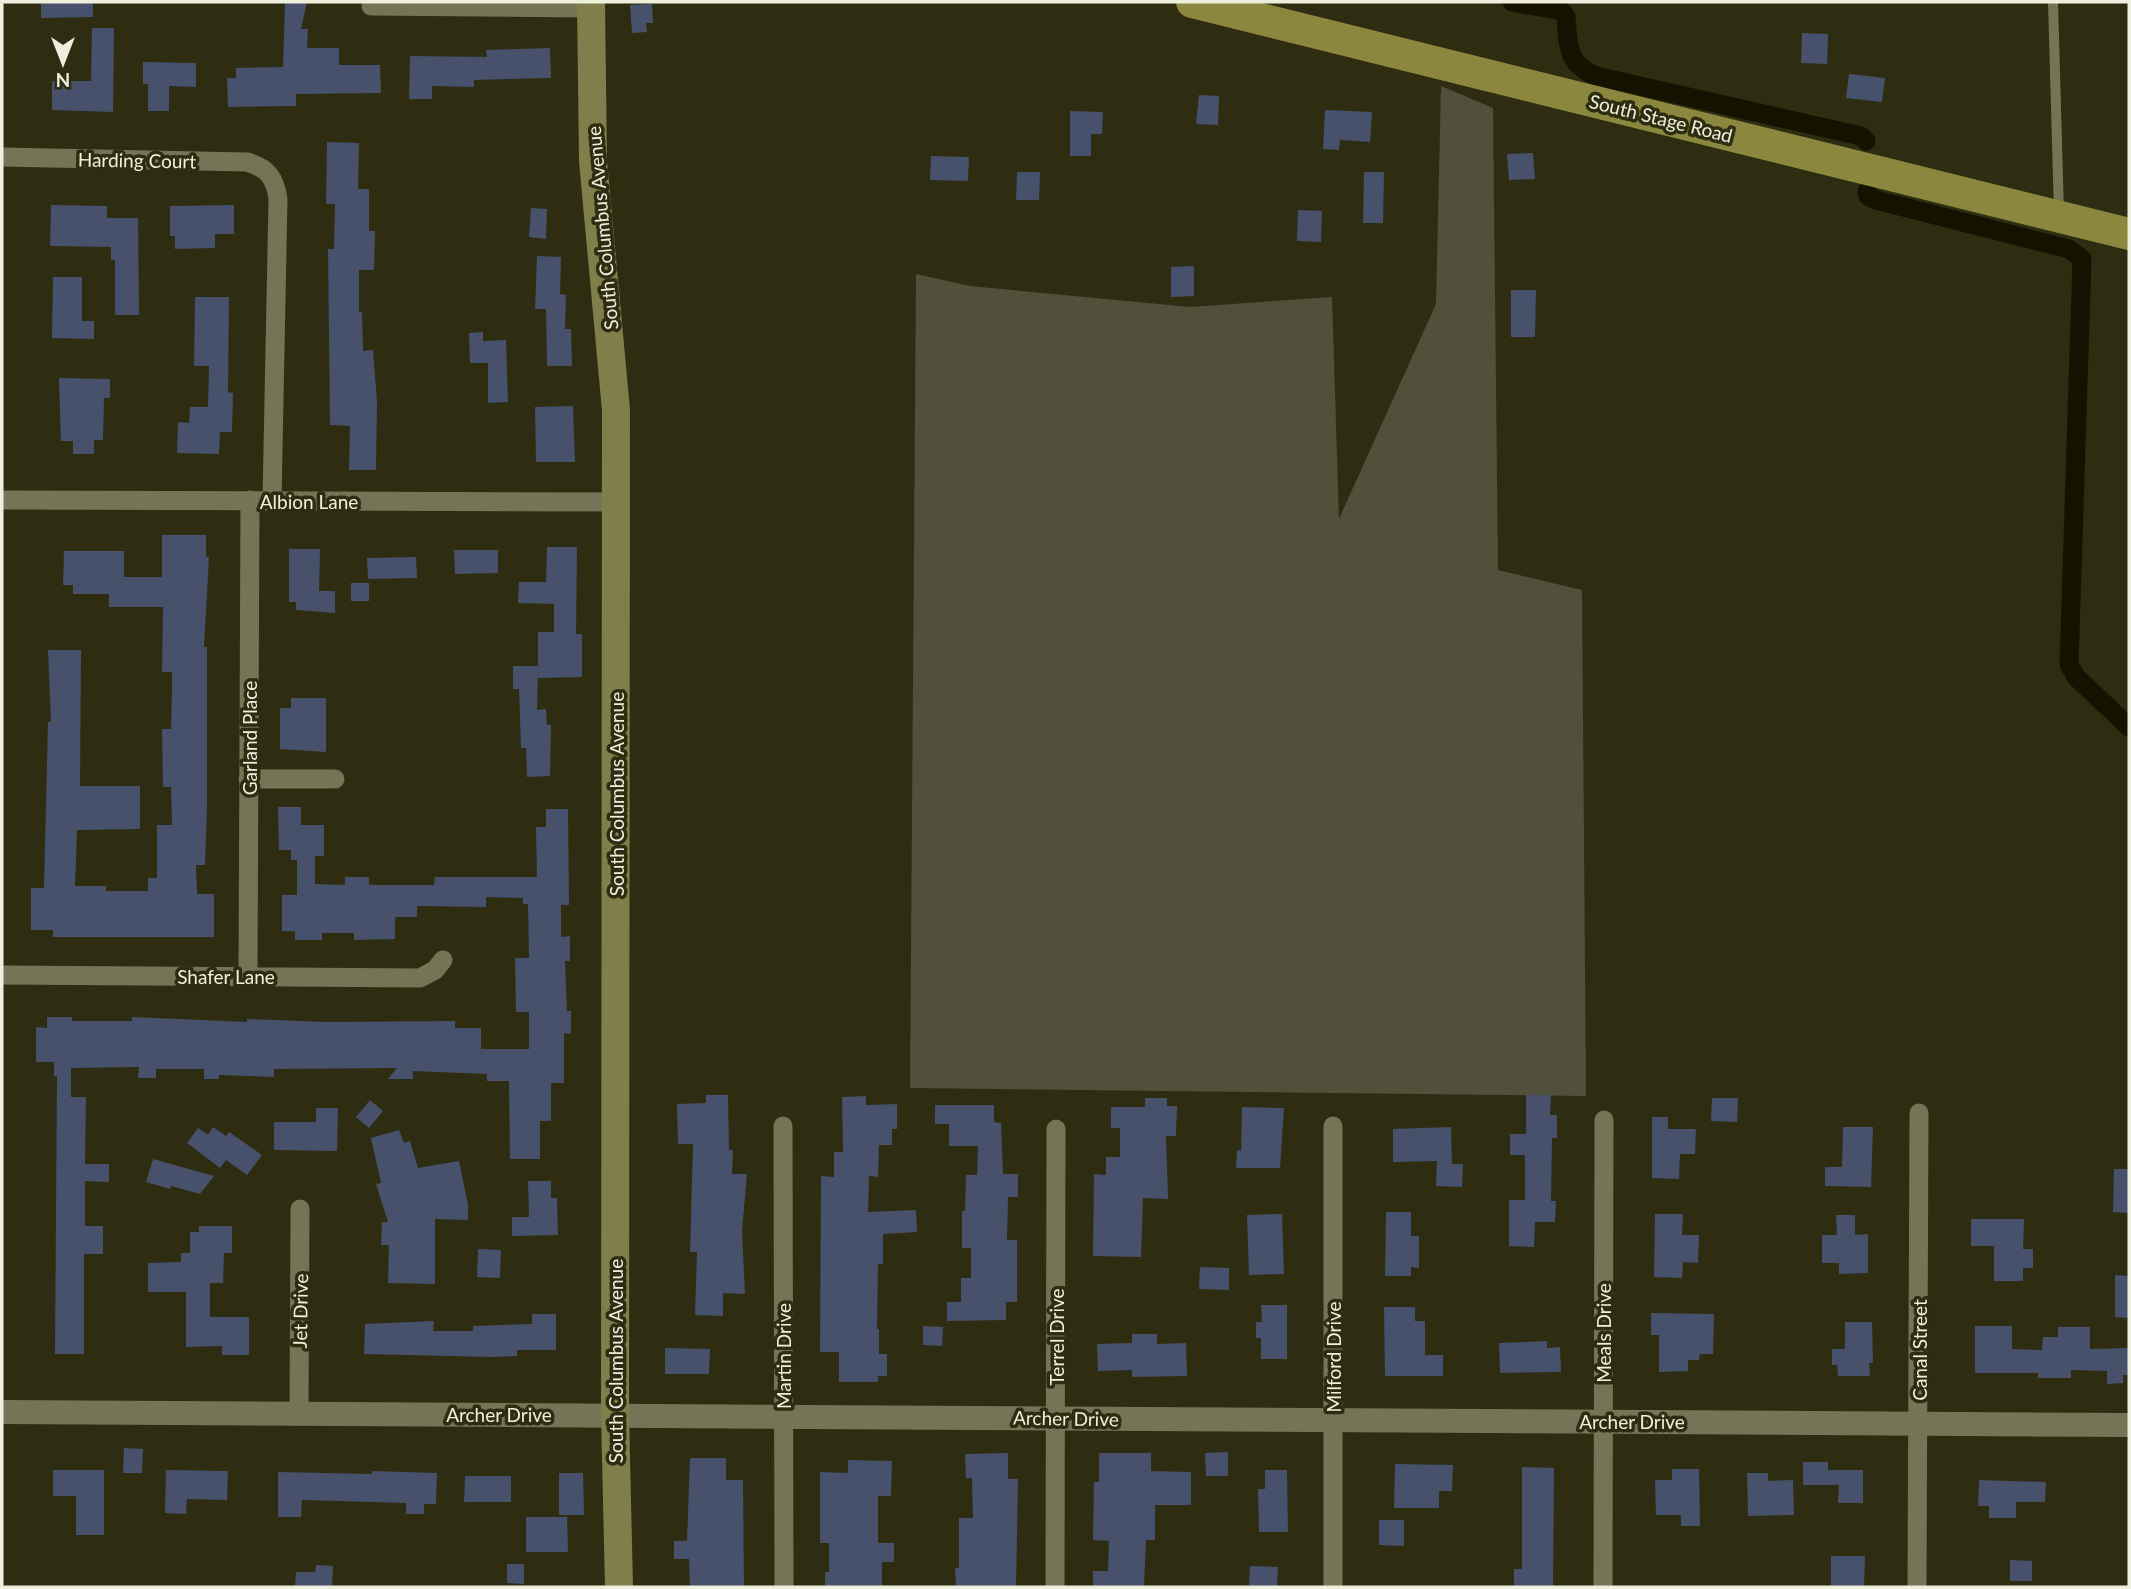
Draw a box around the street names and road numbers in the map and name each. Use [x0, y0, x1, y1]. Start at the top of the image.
street label: South Stage Road [1587, 89, 1735, 147]
street label: South Columbus Avenue [582, 125, 622, 331]
street label: Harding Court [78, 147, 197, 173]
street label: Albion Lane [260, 490, 358, 513]
street label: Garland Place [238, 681, 261, 795]
street label: South Columbus Avenue [605, 692, 628, 896]
street label: Shafer Lane [177, 965, 275, 988]
street label: South Columbus Avenue [604, 1259, 627, 1463]
street label: Jet Drive [288, 1273, 312, 1349]
street label: Meals Drive [1592, 1283, 1615, 1383]
street label: Terrel Drive [1045, 1288, 1068, 1386]
street label: Canal Street [1908, 1299, 1931, 1401]
street label: Milford Drive [1322, 1301, 1345, 1413]
street label: Martin Drive [772, 1303, 795, 1409]
street label: Archer Drive [446, 1403, 552, 1426]
street label: Archer Drive [1013, 1406, 1119, 1430]
street label: Archer Drive [1579, 1410, 1685, 1433]

